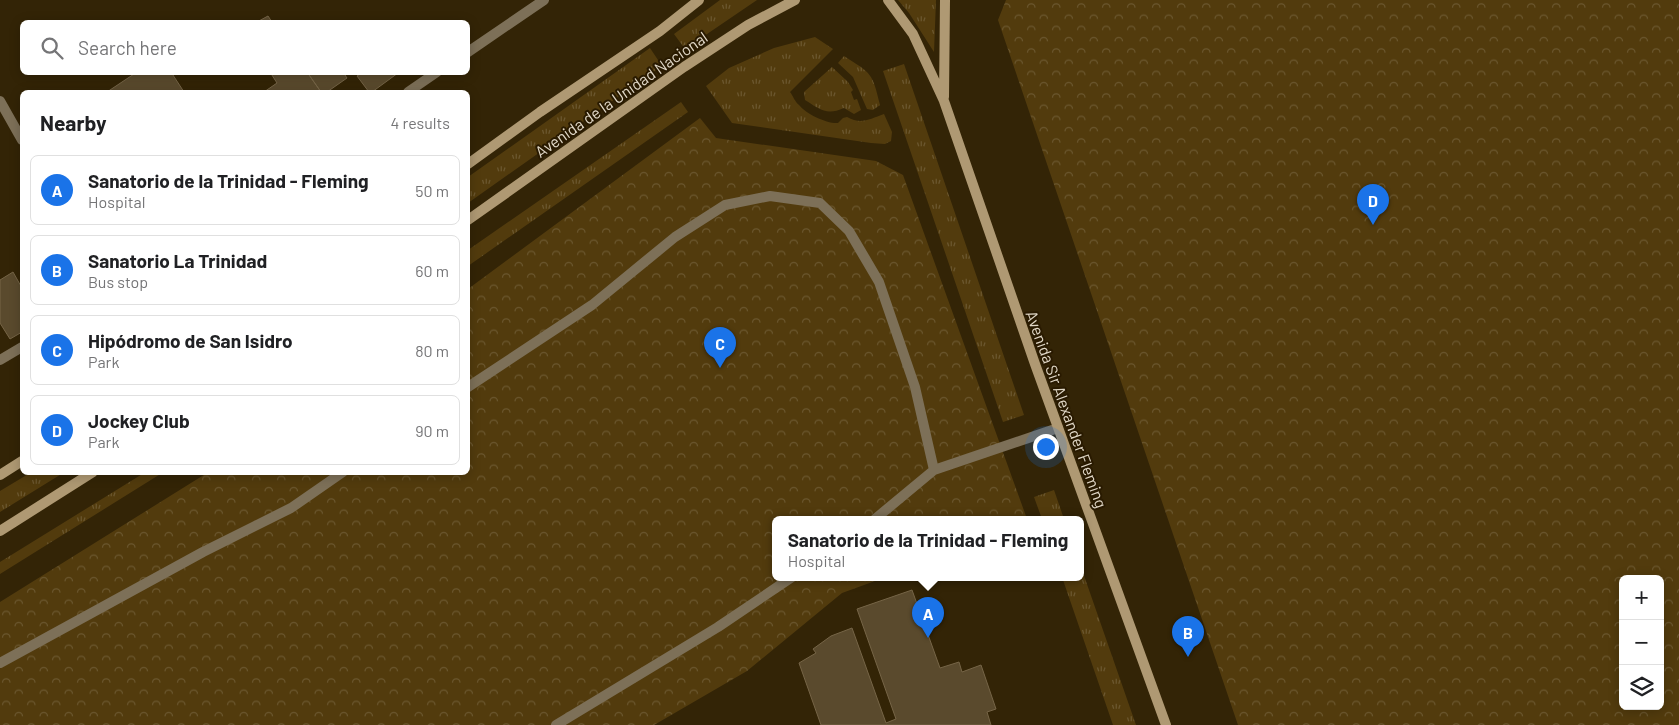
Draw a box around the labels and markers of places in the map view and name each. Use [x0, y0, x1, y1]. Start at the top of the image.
pin: D [1357, 184, 1389, 225]
pin: C [704, 327, 736, 368]
pin: A [912, 597, 944, 638]
pin: B [1172, 616, 1204, 657]

